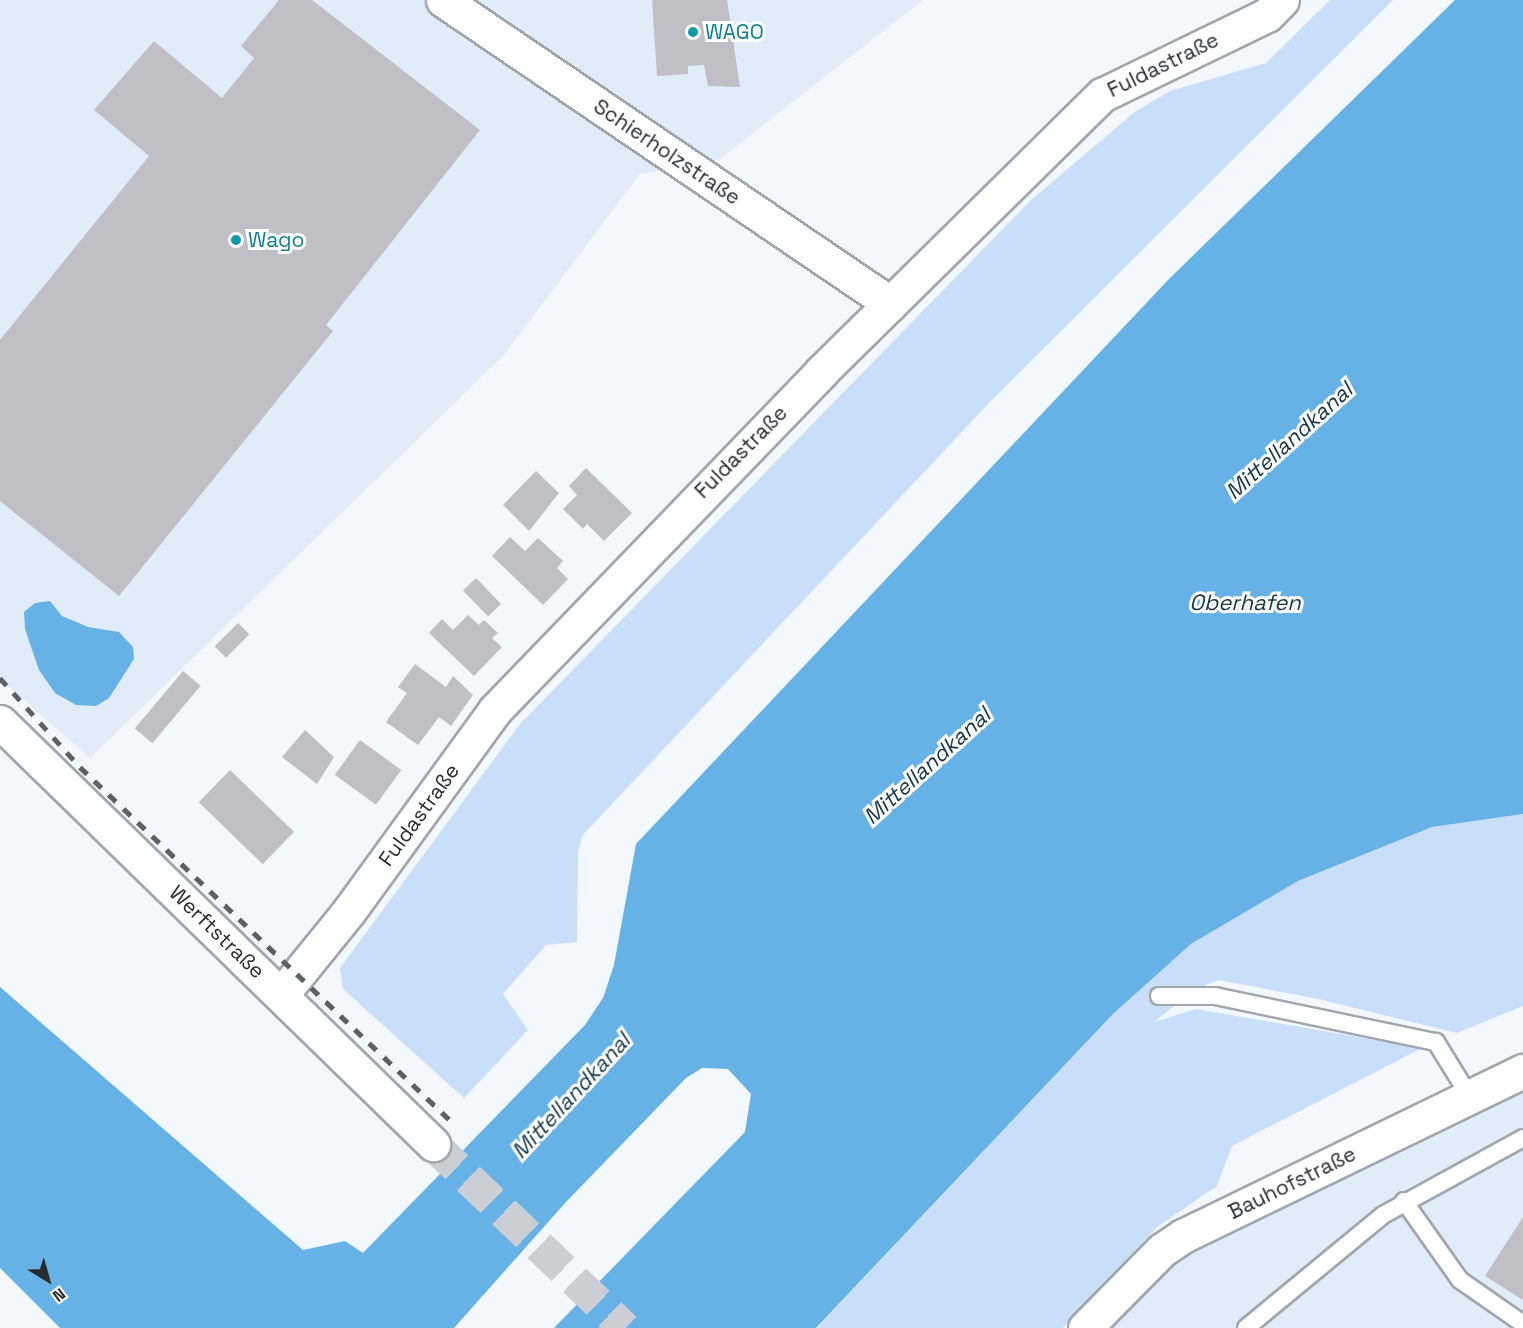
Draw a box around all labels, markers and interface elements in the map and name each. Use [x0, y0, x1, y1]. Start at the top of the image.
place label: WAGO [705, 19, 764, 45]
marker: WAGO [686, 25, 700, 39]
street label: Fuldastraße [1103, 27, 1223, 103]
street label: Schierholzstraße [589, 94, 745, 210]
place label: Wago [248, 227, 304, 253]
marker: Wago [229, 233, 243, 247]
water label: Mittellandkanal [1220, 377, 1358, 505]
street label: Fuldastraße [689, 400, 793, 504]
water label: Oberhafen [1189, 590, 1301, 616]
water label: Mittellandkanal [858, 702, 996, 830]
street label: Fuldastraße [373, 759, 465, 871]
street label: Werftstraße [164, 880, 270, 984]
water label: Mittellandkanal [506, 1028, 636, 1164]
street label: Bauhofstraße [1224, 1141, 1360, 1225]
north arrow [18, 1250, 78, 1310]
text: N [49, 1283, 70, 1306]

